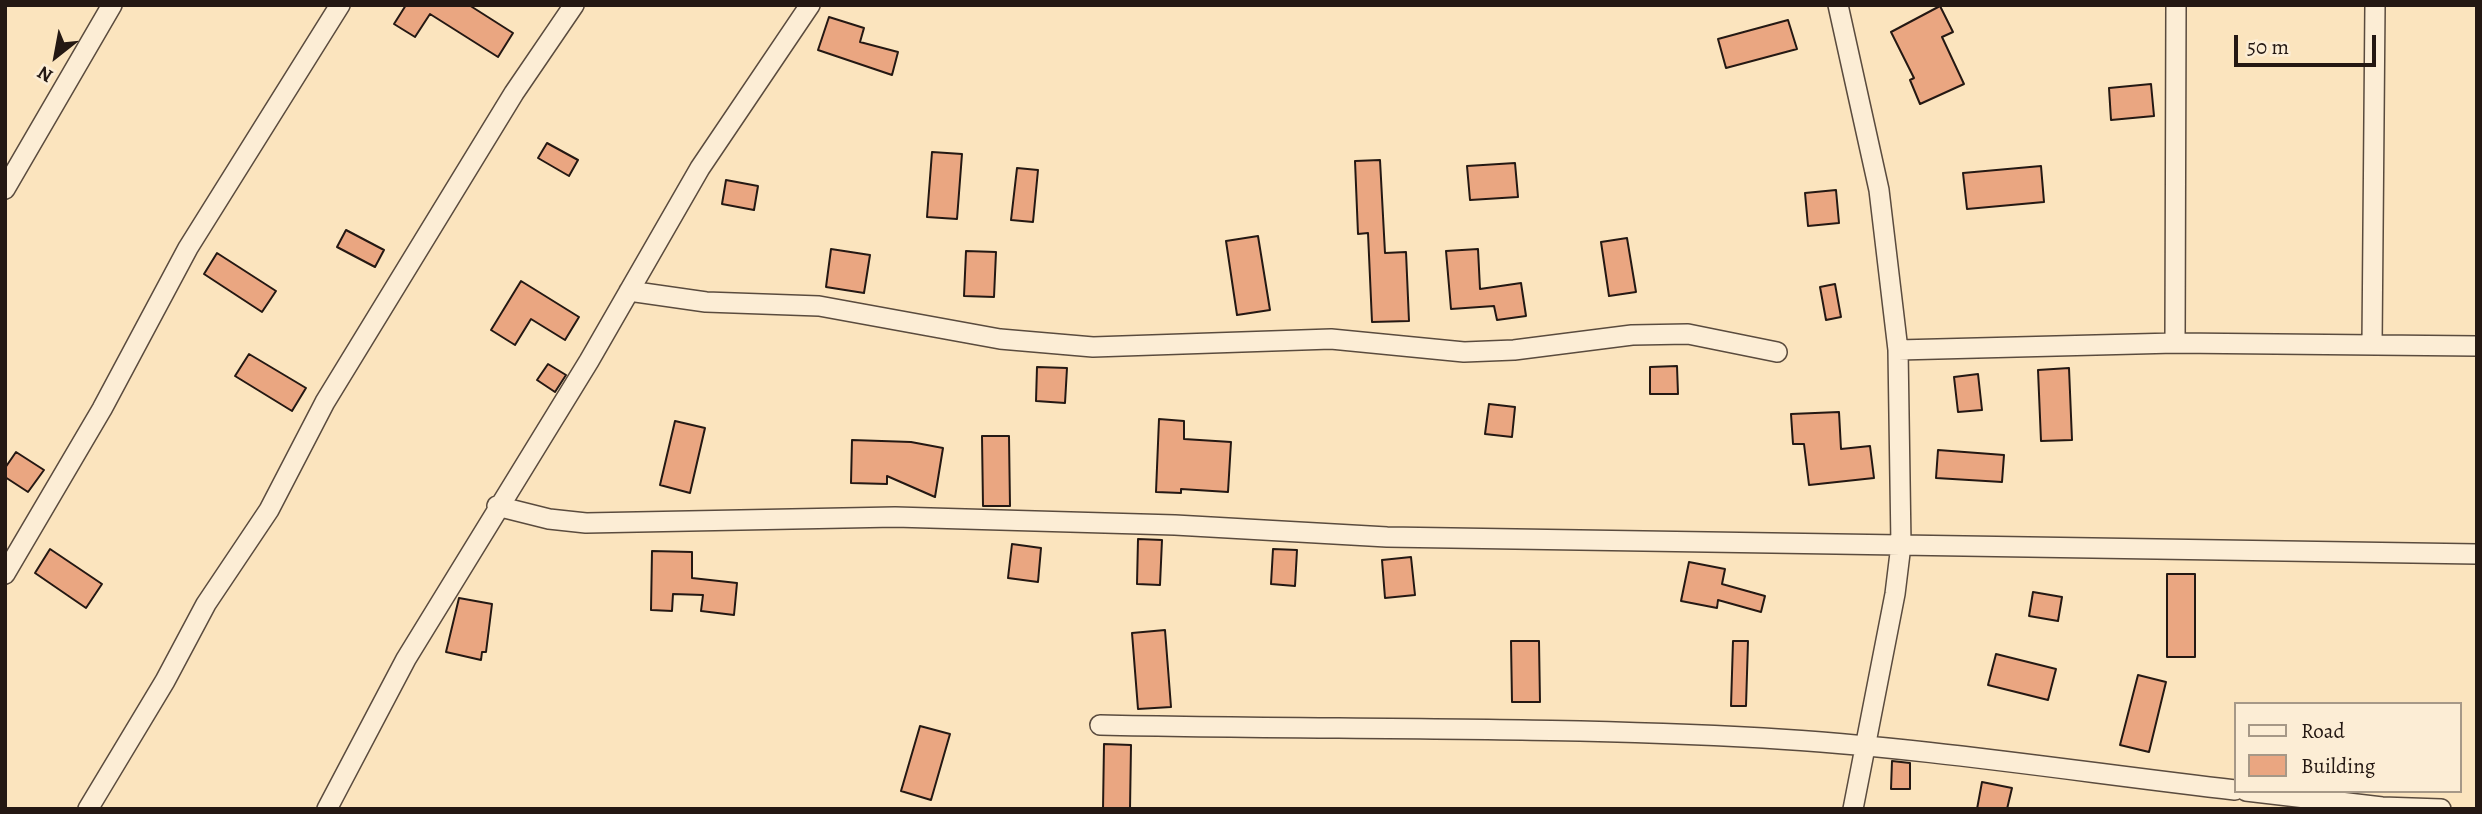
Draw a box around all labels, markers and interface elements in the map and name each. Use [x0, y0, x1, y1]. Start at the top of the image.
north arrow [21, 21, 91, 91]
scale bar [2237, 21, 2379, 65]
text: 50 m [2247, 33, 2289, 61]
text: N [33, 59, 58, 89]
legend [2234, 702, 2461, 793]
text: Road [2301, 717, 2345, 745]
text: Building [2301, 752, 2375, 780]

